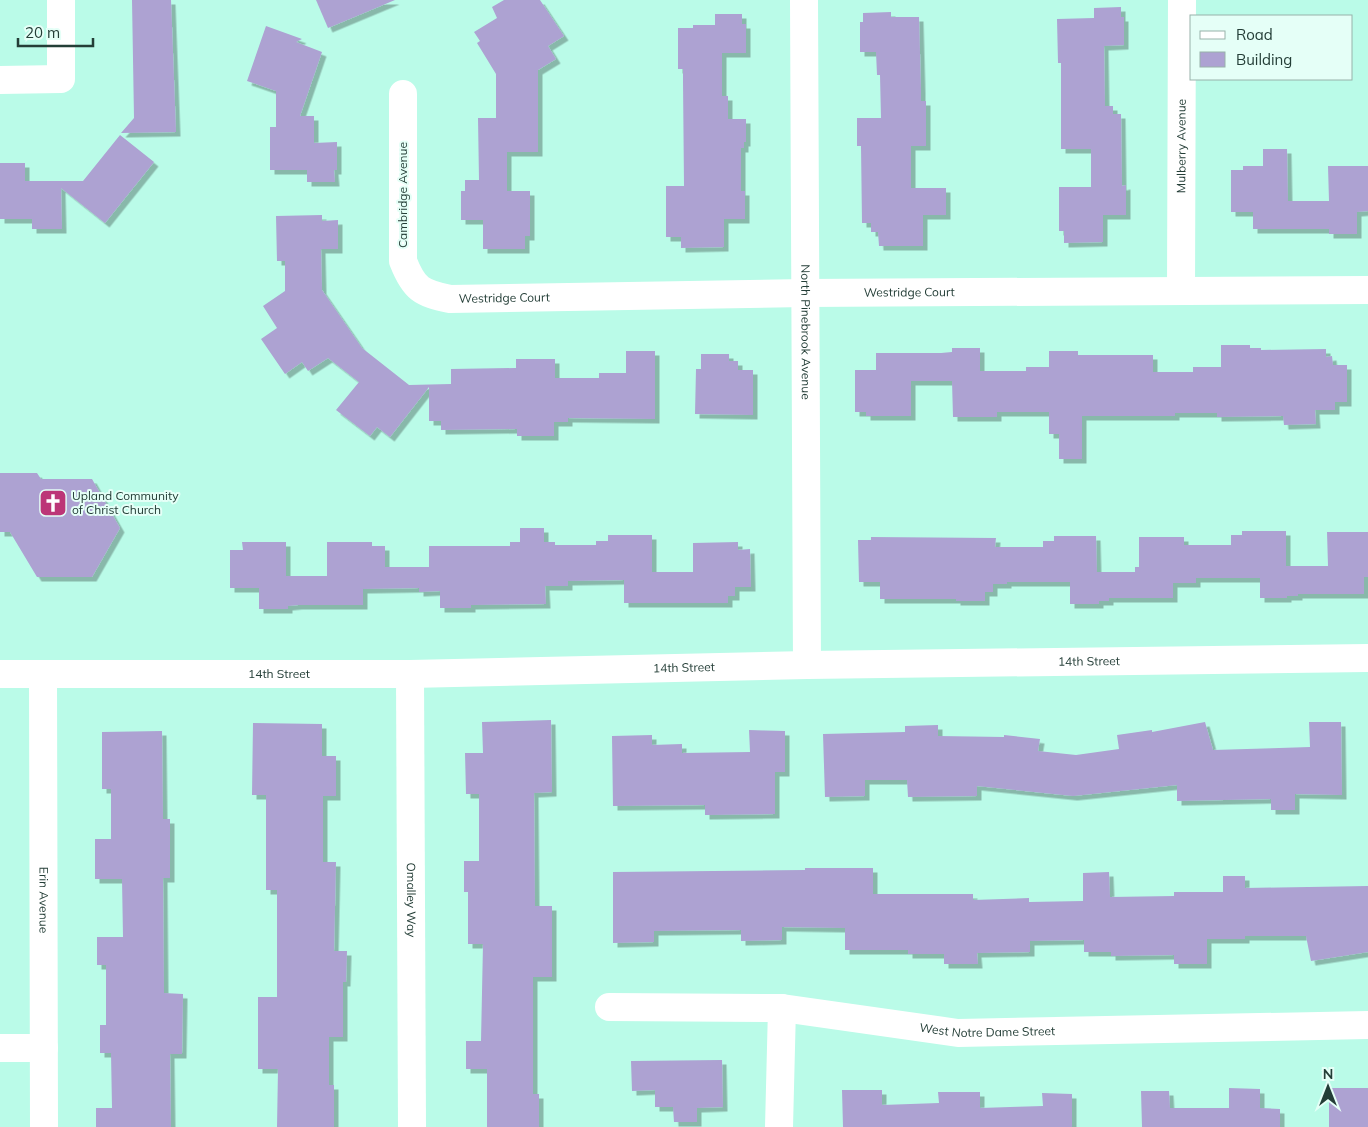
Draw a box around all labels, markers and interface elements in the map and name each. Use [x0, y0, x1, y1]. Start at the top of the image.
scale bar [18, 15, 92, 47]
legend [1190, 15, 1353, 80]
text: 20 m [25, 23, 60, 42]
text: Road [1236, 25, 1273, 44]
text: Building [1236, 50, 1292, 69]
street label: Mulberry Avenue [1173, 99, 1189, 193]
street label: Cambridge Avenue [395, 142, 410, 248]
street label: North Pinebrook Avenue [798, 264, 814, 400]
street label: Westridge Court [864, 284, 955, 300]
street label: Westridge Court [459, 289, 550, 306]
church icon: Upland Community of Christ Church [38, 488, 68, 518]
place label: Upland Community of Christ Church [72, 488, 179, 517]
street label: 14th Street [1058, 653, 1120, 669]
street label: 14th Street [653, 659, 715, 675]
street label: 14th Street [248, 666, 310, 681]
street label: Omalley Way [404, 863, 419, 938]
street label: Erin Avenue [36, 867, 52, 933]
street label: West Notre Dame Street [919, 1020, 1055, 1040]
north arrow [1303, 1062, 1353, 1112]
text: N [1323, 1065, 1333, 1083]

